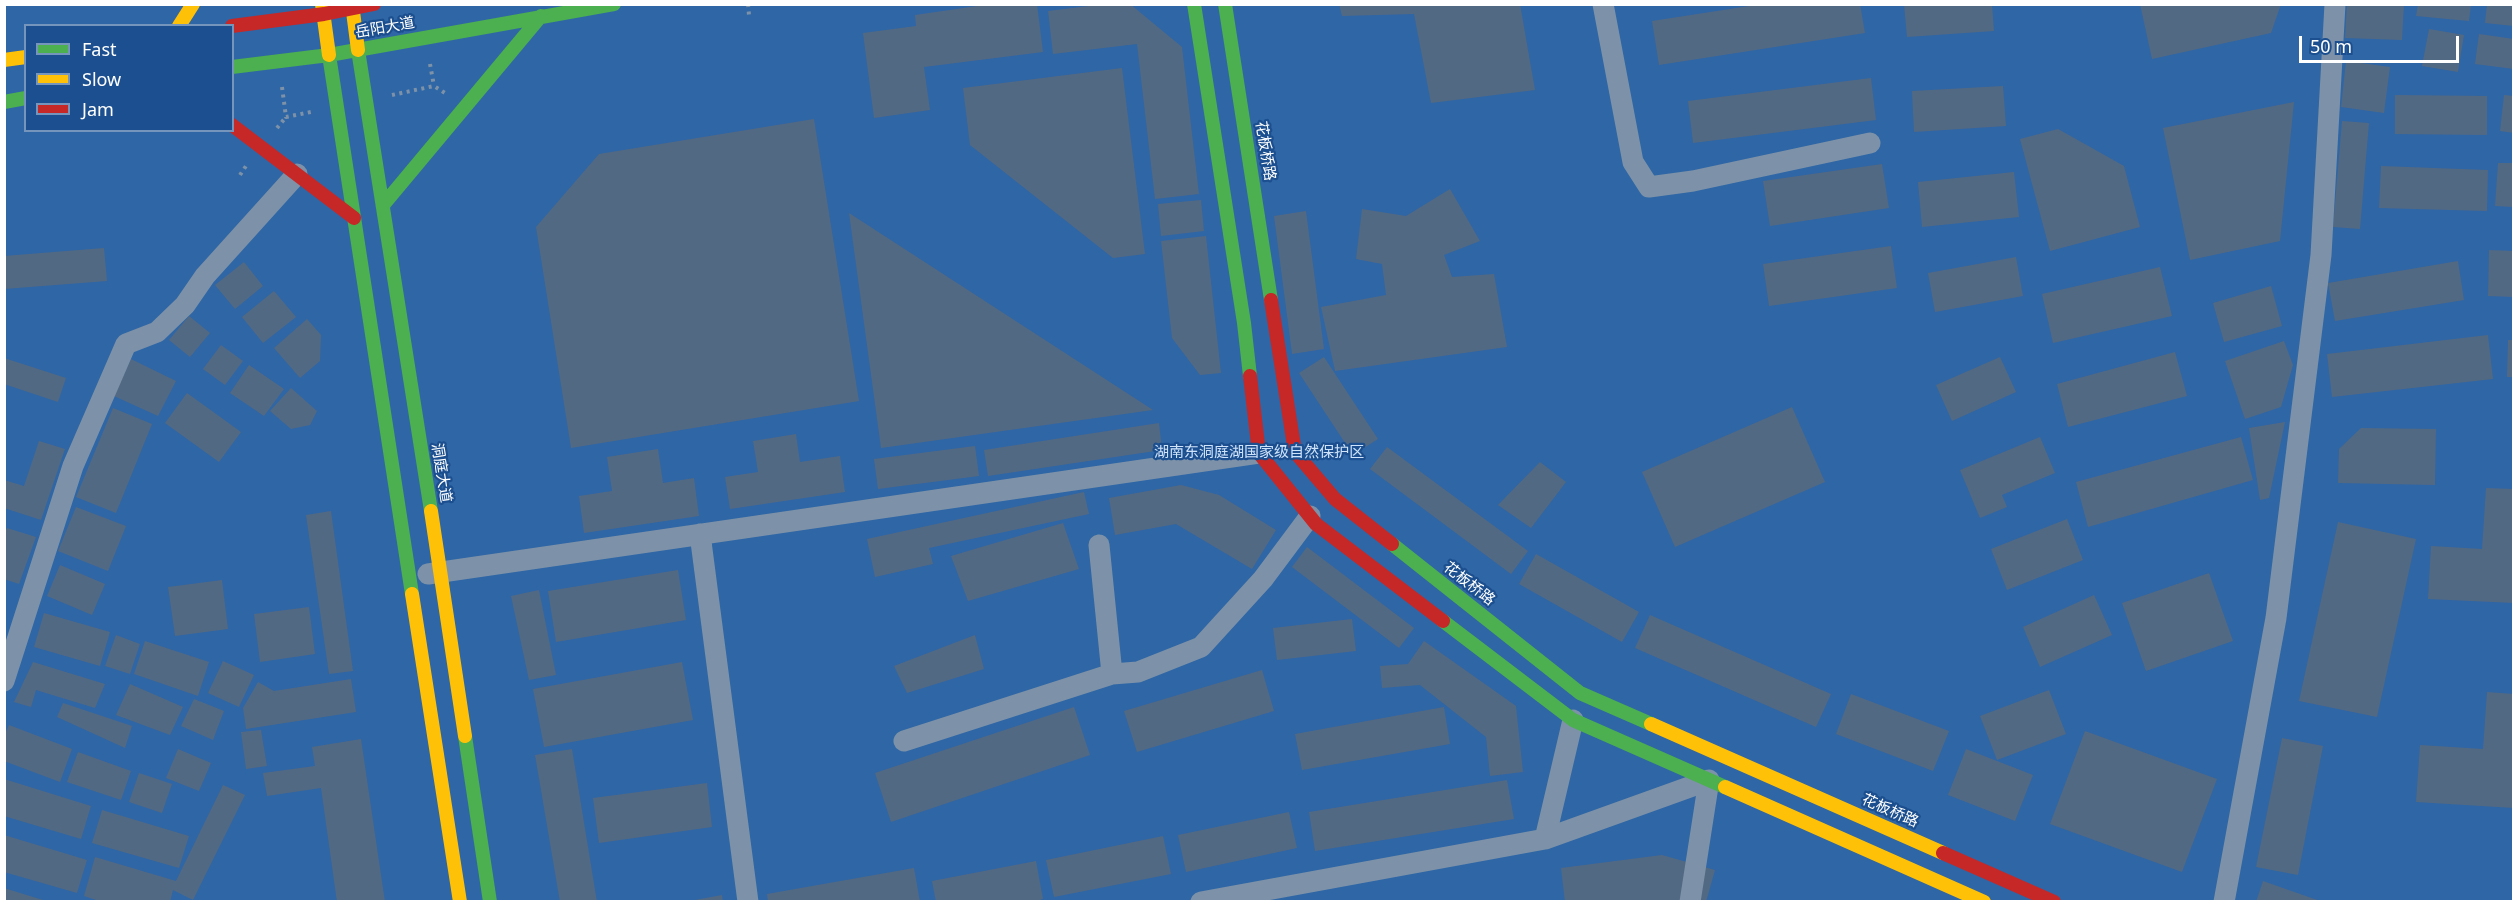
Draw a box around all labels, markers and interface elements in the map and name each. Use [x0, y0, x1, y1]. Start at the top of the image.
street label: 岳阳大道 [354, 14, 416, 42]
legend [24, 24, 234, 132]
scale bar [2302, 24, 2462, 62]
text: 50 m [2310, 34, 2352, 58]
text: Fast [82, 37, 117, 61]
text: Slow [82, 67, 121, 91]
text: Jam [82, 97, 114, 121]
street label: 花板桥路 [1251, 120, 1279, 182]
street label: 洞庭大道 [427, 442, 455, 504]
park label: 湖南东洞庭湖国家级自然保护区 [1154, 444, 1364, 462]
street label: 花板桥路 [1440, 558, 1498, 610]
street label: 花板桥路 [1859, 791, 1921, 831]

